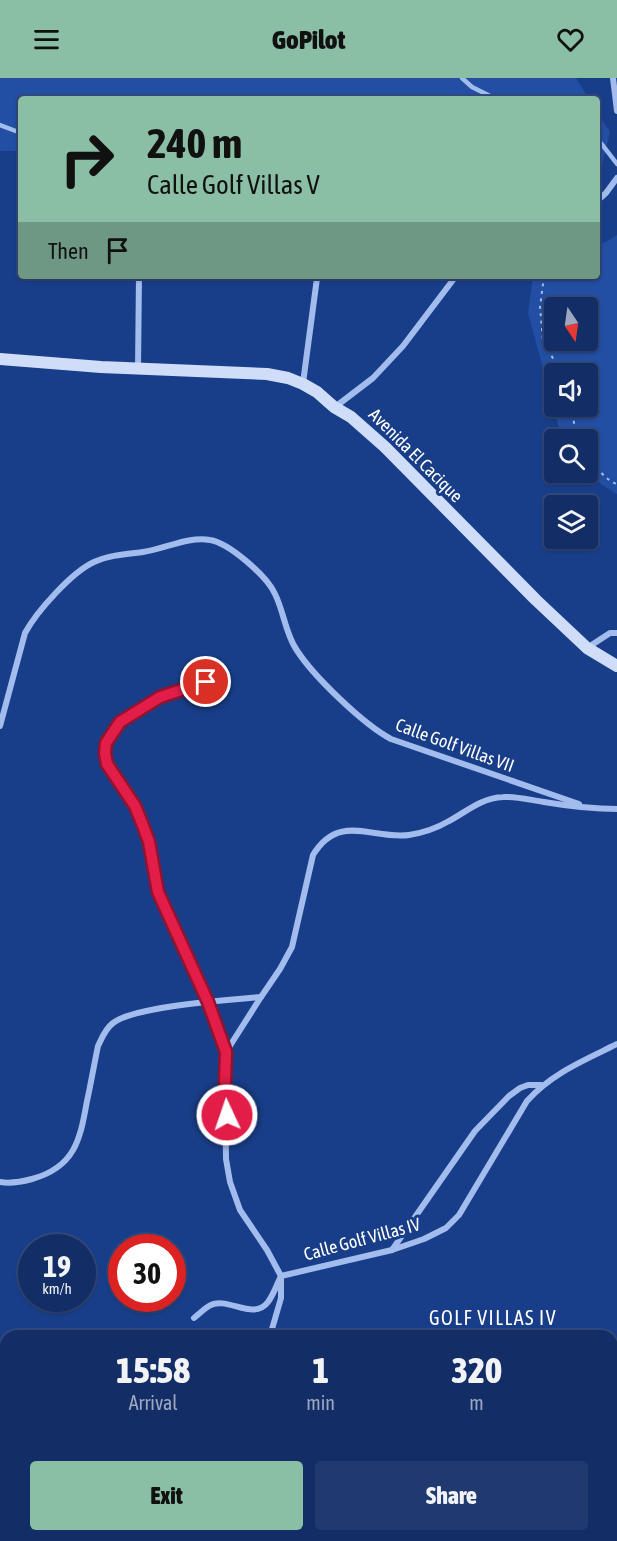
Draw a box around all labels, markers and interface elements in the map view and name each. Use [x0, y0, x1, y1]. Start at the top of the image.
icon: menu [30, 23, 63, 56]
icon: heart [554, 23, 587, 56]
text: GoPilot [272, 24, 345, 55]
text: 240 m [147, 119, 242, 167]
icon: right [48, 120, 126, 198]
text: Calle Golf Villas V [147, 169, 320, 200]
icon: arrive [101, 234, 134, 267]
text: Then [48, 238, 89, 264]
north arrow [544, 297, 598, 351]
map controls [544, 297, 598, 549]
button: sound [544, 363, 598, 417]
street label: Avenida El Cacique [365, 404, 467, 506]
button: search [544, 429, 598, 483]
button: layers [544, 495, 598, 549]
pin [180, 656, 231, 707]
icon: arrive [189, 665, 222, 698]
street label: Calle Golf Villas VII [393, 714, 517, 776]
position arrow [195, 1083, 259, 1147]
street label: Calle Golf Villas IV [301, 1213, 423, 1265]
speed limit sign: 30 [108, 1234, 186, 1312]
text: 19 [43, 1249, 71, 1283]
text: km/h [42, 1280, 72, 1297]
district label: GOLF VILLAS IV [429, 1306, 557, 1329]
text: 15:58 [116, 1349, 190, 1391]
text: 1 [312, 1349, 329, 1391]
text: 320 [451, 1349, 502, 1391]
text: Arrival [129, 1391, 178, 1414]
text: min [306, 1391, 335, 1414]
text: m [469, 1391, 484, 1414]
button: Exit [30, 1461, 303, 1530]
button: Share [315, 1461, 588, 1530]

